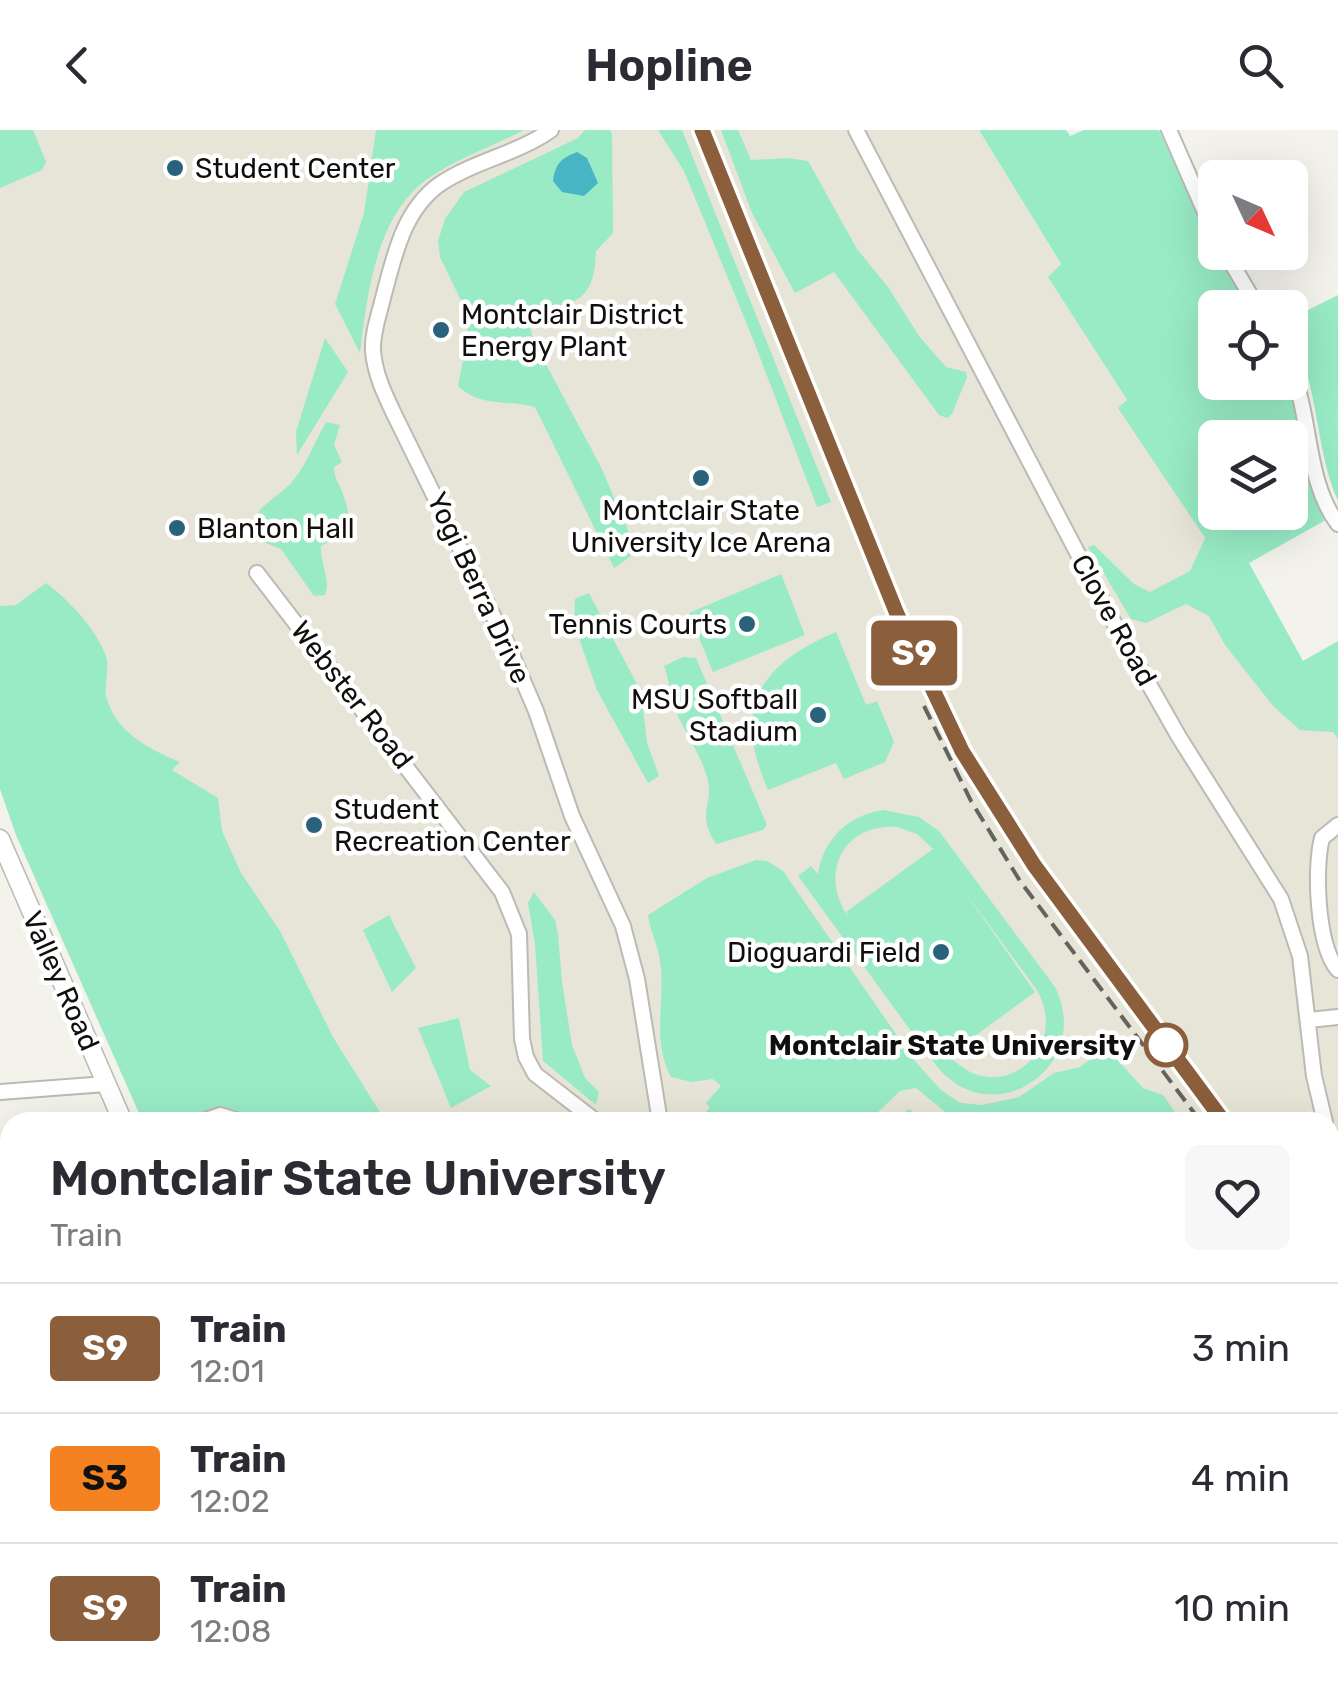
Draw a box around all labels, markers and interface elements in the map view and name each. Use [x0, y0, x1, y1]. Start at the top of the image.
icon: back [50, 38, 105, 93]
icon: search [1233, 38, 1288, 93]
text: Hopline [585, 39, 753, 92]
place label: Student Center [195, 152, 396, 185]
marker: Student Center [164, 157, 186, 179]
north arrow [1198, 160, 1308, 270]
map controls [1198, 160, 1308, 530]
button: locate [1198, 290, 1308, 400]
place label: Montclair District Energy Plant [461, 298, 684, 363]
marker: Montclair District Energy Plant [430, 319, 452, 341]
button: layers [1198, 420, 1308, 530]
marker: Montclair State University Ice Arena [690, 467, 712, 489]
street label: Yogi Berra Drive [420, 487, 538, 689]
place label: Montclair State University Ice Arena [571, 494, 831, 559]
place label: Blanton Hall [197, 512, 355, 545]
marker: Blanton Hall [166, 517, 188, 539]
street label: Clove Road [1064, 549, 1164, 691]
place label: Tennis Courts [548, 608, 727, 641]
marker: Tennis Courts [736, 613, 758, 635]
street label: Webster Road [284, 615, 420, 775]
line badge: S9 [869, 620, 959, 686]
text: S9 [891, 632, 937, 674]
place label: MSU Softball Stadium [631, 683, 798, 748]
marker: MSU Softball Stadium [807, 704, 829, 726]
place label: Student Recreation Center [334, 793, 571, 858]
marker: Student Recreation Center [303, 814, 325, 836]
street label: Valley Road [16, 906, 106, 1056]
place label: Dioguardi Field [727, 936, 921, 969]
marker: Dioguardi Field [930, 941, 952, 963]
marker: Montclair State University [1145, 1024, 1187, 1066]
place label: Montclair State University [769, 1029, 1136, 1062]
button: heart [1185, 1145, 1290, 1250]
text: Montclair State University [50, 1150, 666, 1207]
text: Train [50, 1216, 123, 1254]
text: Train [190, 1306, 287, 1352]
text: 3 min [1192, 1325, 1290, 1371]
text: S9 [82, 1327, 128, 1369]
text: 12:01 [190, 1352, 265, 1390]
text: Train [190, 1436, 287, 1482]
text: 4 min [1191, 1455, 1290, 1501]
text: S3 [82, 1457, 128, 1499]
text: 12:02 [190, 1482, 270, 1520]
text: Train [190, 1566, 287, 1612]
text: 10 min [1174, 1585, 1290, 1631]
text: S9 [82, 1587, 128, 1629]
text: 12:08 [190, 1612, 271, 1650]

